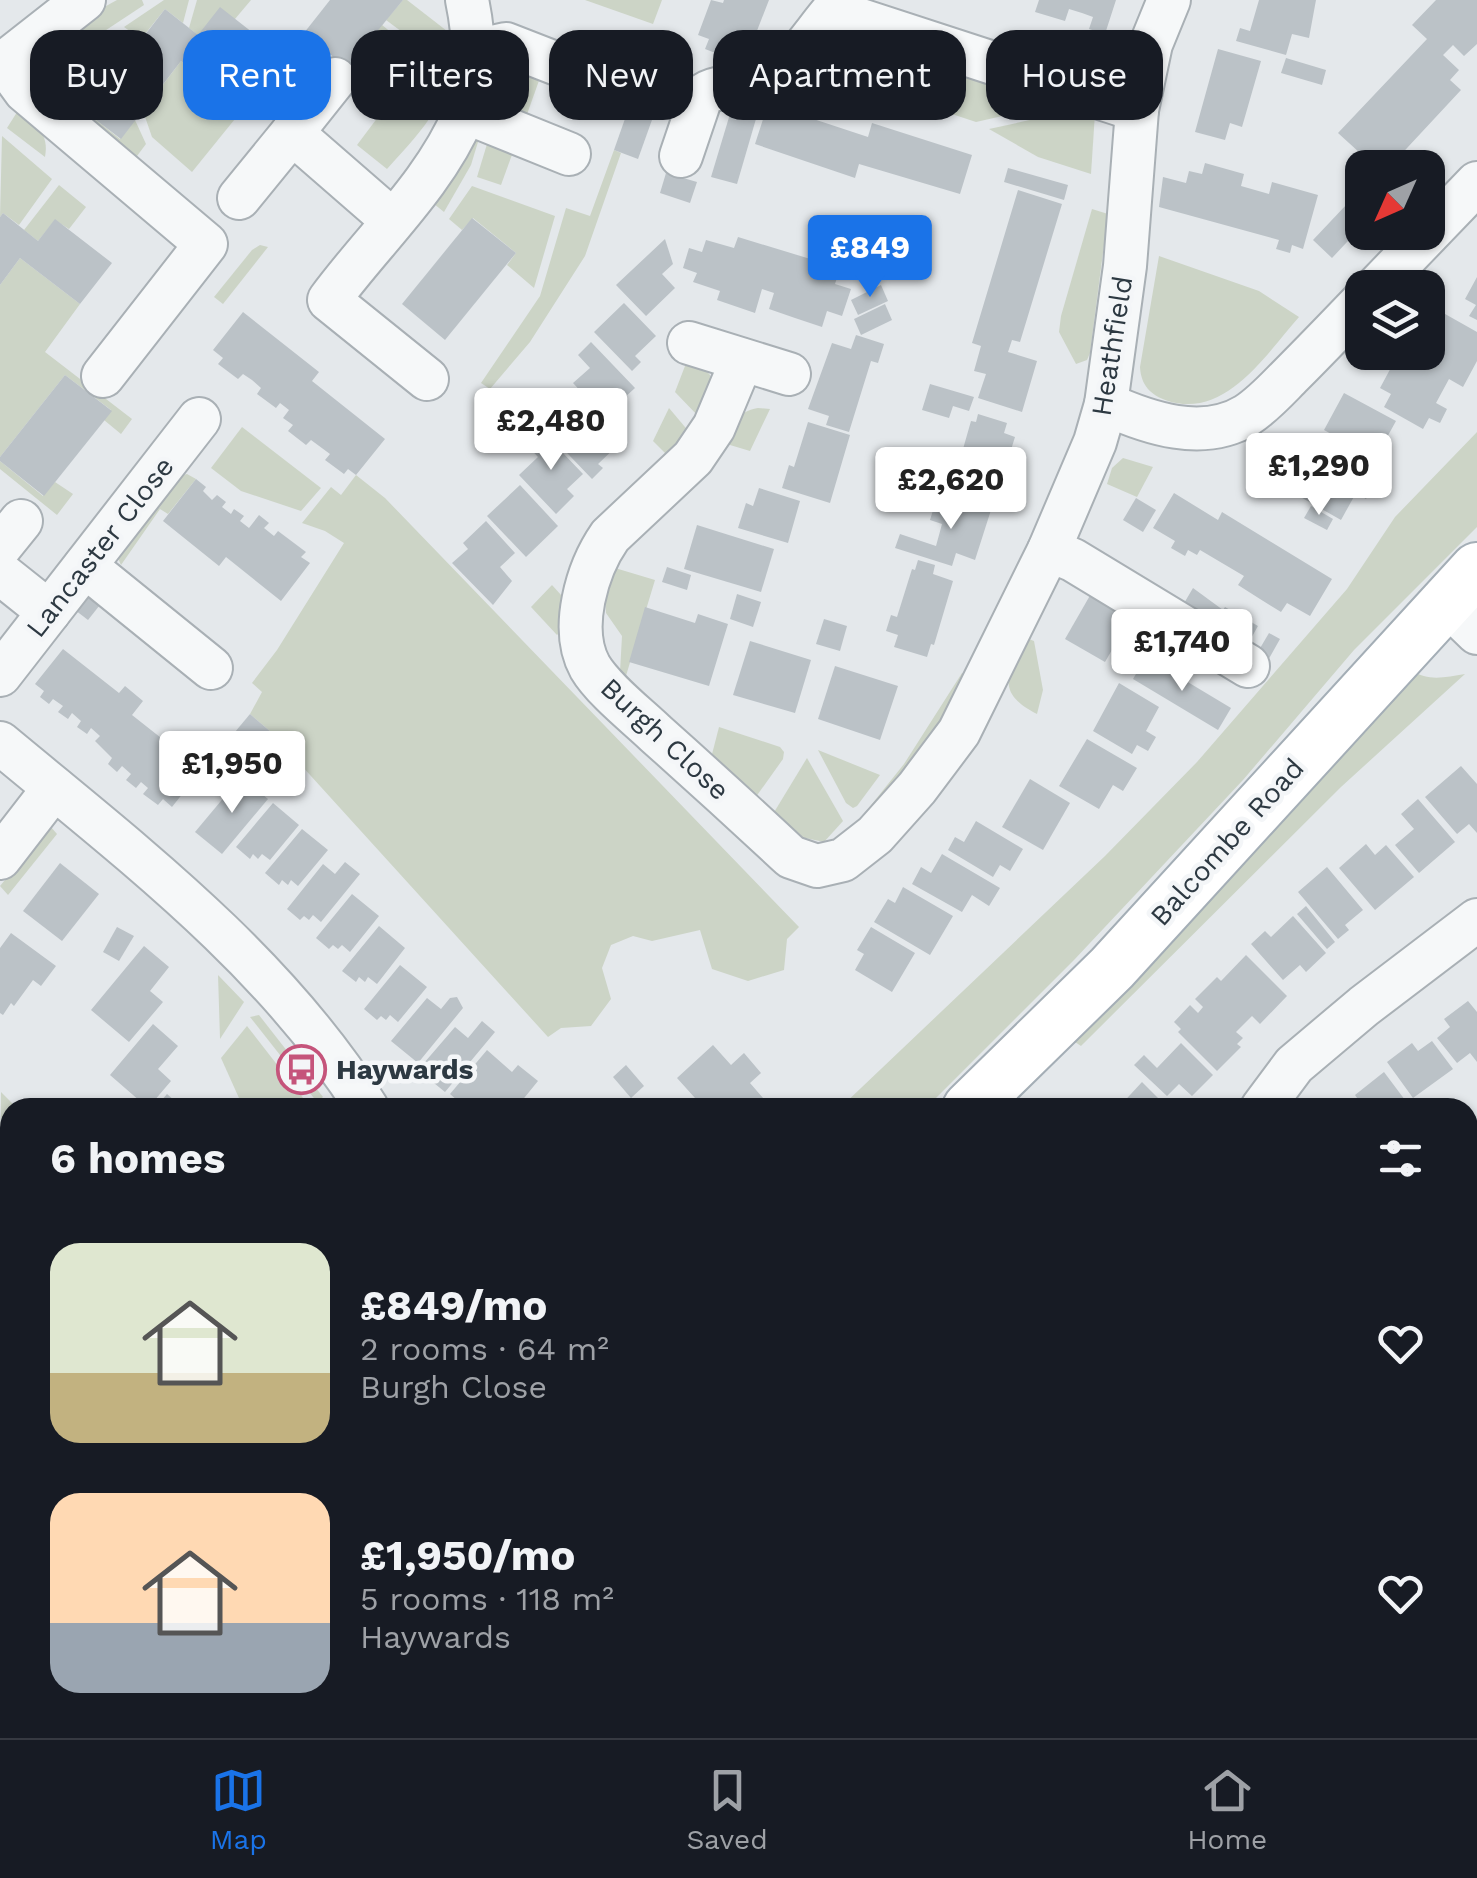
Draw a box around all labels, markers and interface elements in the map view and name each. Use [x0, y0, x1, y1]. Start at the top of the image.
chip: Buy [30, 30, 163, 120]
chip: Rent [183, 30, 331, 120]
chip: Filters [351, 30, 529, 120]
chip: New [549, 30, 693, 120]
chip: Apartment [713, 30, 966, 120]
chip: House [986, 30, 1163, 120]
north arrow [1345, 150, 1445, 250]
map controls [1345, 150, 1445, 370]
pin: £849 [811, 215, 929, 300]
text: £849 [830, 228, 910, 266]
button: layers [1345, 270, 1445, 370]
street label: Heathfield [1085, 274, 1139, 418]
pin: £2,480 [470, 388, 632, 473]
text: £2,480 [496, 401, 606, 439]
pin: £1,290 [1238, 433, 1400, 518]
text: £1,290 [1268, 446, 1370, 484]
pin: £2,620 [870, 447, 1032, 532]
street label: Lancaster Close [19, 450, 181, 644]
text: £2,620 [897, 460, 1005, 498]
pin: £1,740 [1101, 609, 1263, 694]
text: £1,740 [1133, 622, 1231, 660]
street label: Burgh Close [594, 671, 736, 807]
pin: £1,950 [151, 731, 313, 816]
text: £1,950 [181, 744, 283, 782]
street label: Balcombe Road [1143, 752, 1311, 932]
bus stop icon: Haywards [275, 1043, 327, 1095]
place label: Haywards [336, 1053, 473, 1086]
icon: filters [1373, 1131, 1428, 1186]
text: 6 homes [50, 1134, 225, 1183]
text: £849/mo [360, 1281, 547, 1330]
icon: home [130, 1283, 250, 1403]
icon: heart [1373, 1316, 1428, 1371]
text: 2 rooms · 64 m² [360, 1330, 609, 1368]
text: Burgh Close [360, 1368, 547, 1406]
text: £1,950/mo [360, 1531, 575, 1580]
icon: home [130, 1533, 250, 1653]
icon: heart [1373, 1566, 1428, 1621]
text: 5 rooms · 118 m² [360, 1580, 614, 1618]
text: Haywards [360, 1618, 511, 1656]
tab: Map [210, 1763, 267, 1856]
tab: Saved [686, 1763, 768, 1856]
tab: Home [1187, 1763, 1267, 1856]

